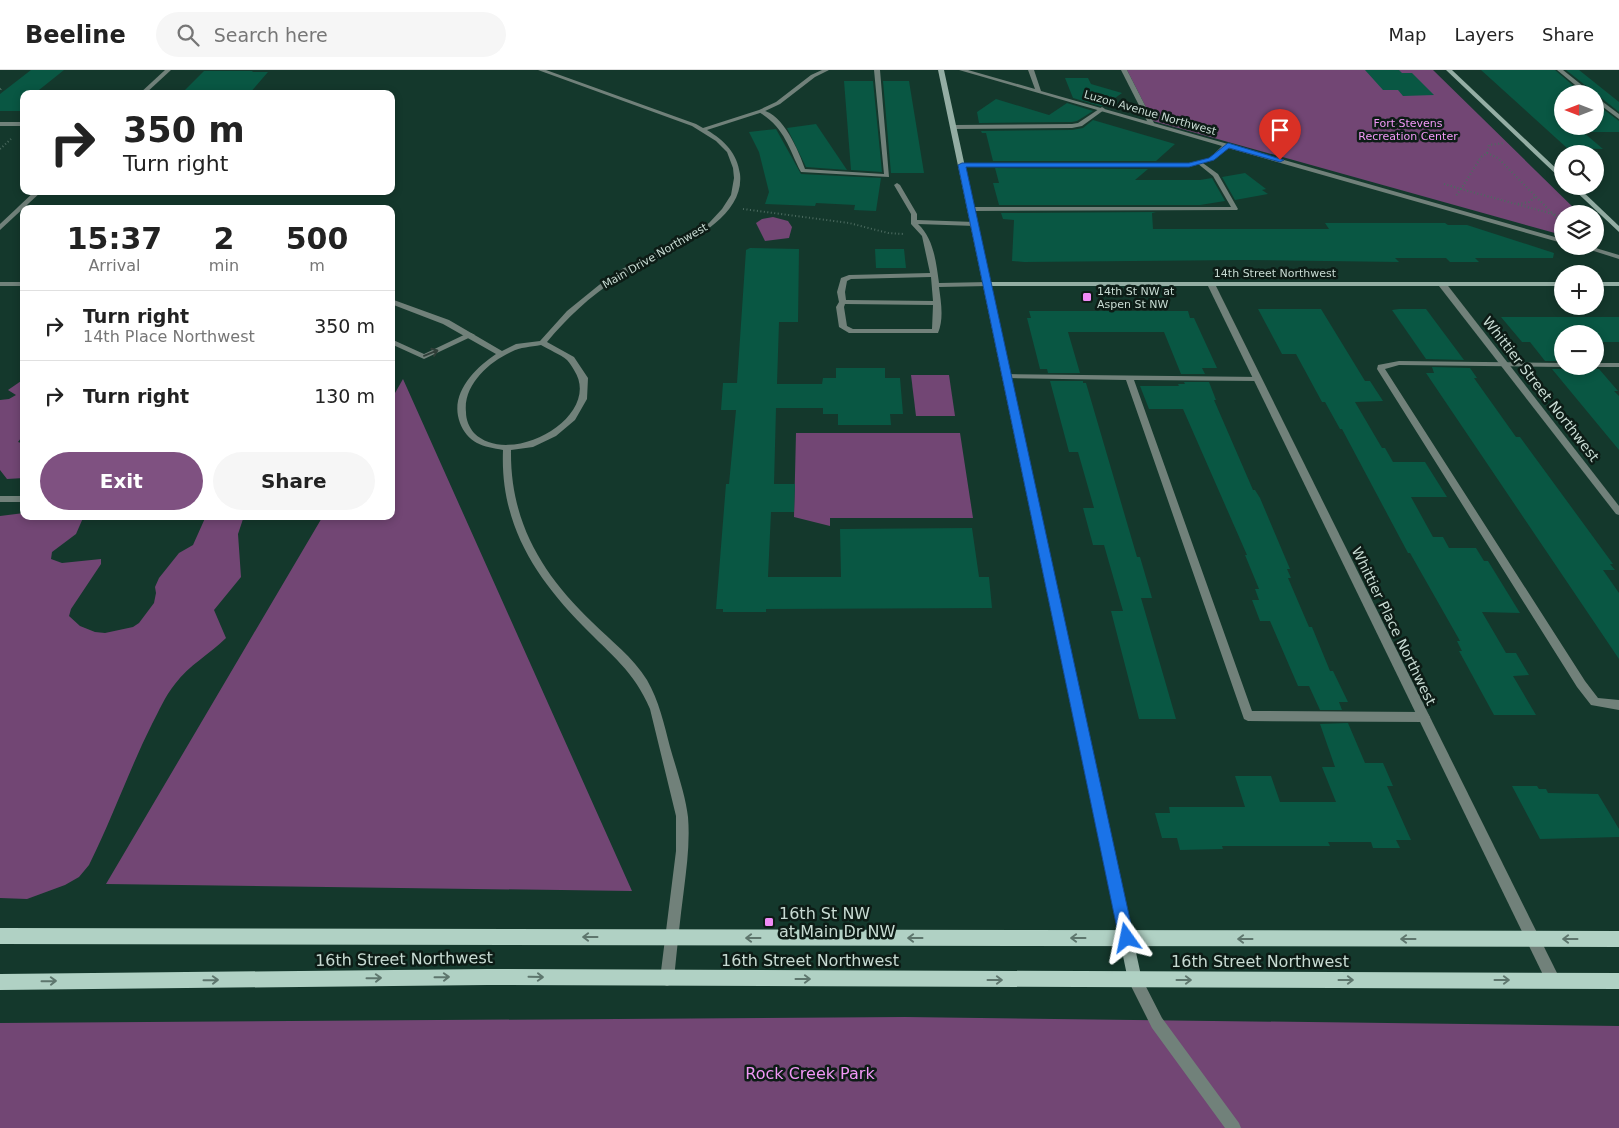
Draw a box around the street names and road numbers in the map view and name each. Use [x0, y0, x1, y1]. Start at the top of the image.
street label: Luzon Avenue Northwest [1082, 88, 1218, 138]
street label: Main Drive Northwest [600, 220, 710, 291]
street label: 14th Street Northwest [1214, 267, 1337, 280]
street label: Whittier Street Northwest [1480, 313, 1603, 465]
street label: Whittier Place Northwest [1349, 544, 1440, 708]
street label: 16th Street Northwest [315, 948, 493, 970]
street label: 16th Street Northwest [721, 951, 899, 970]
street label: 16th Street Northwest [1171, 952, 1349, 971]

